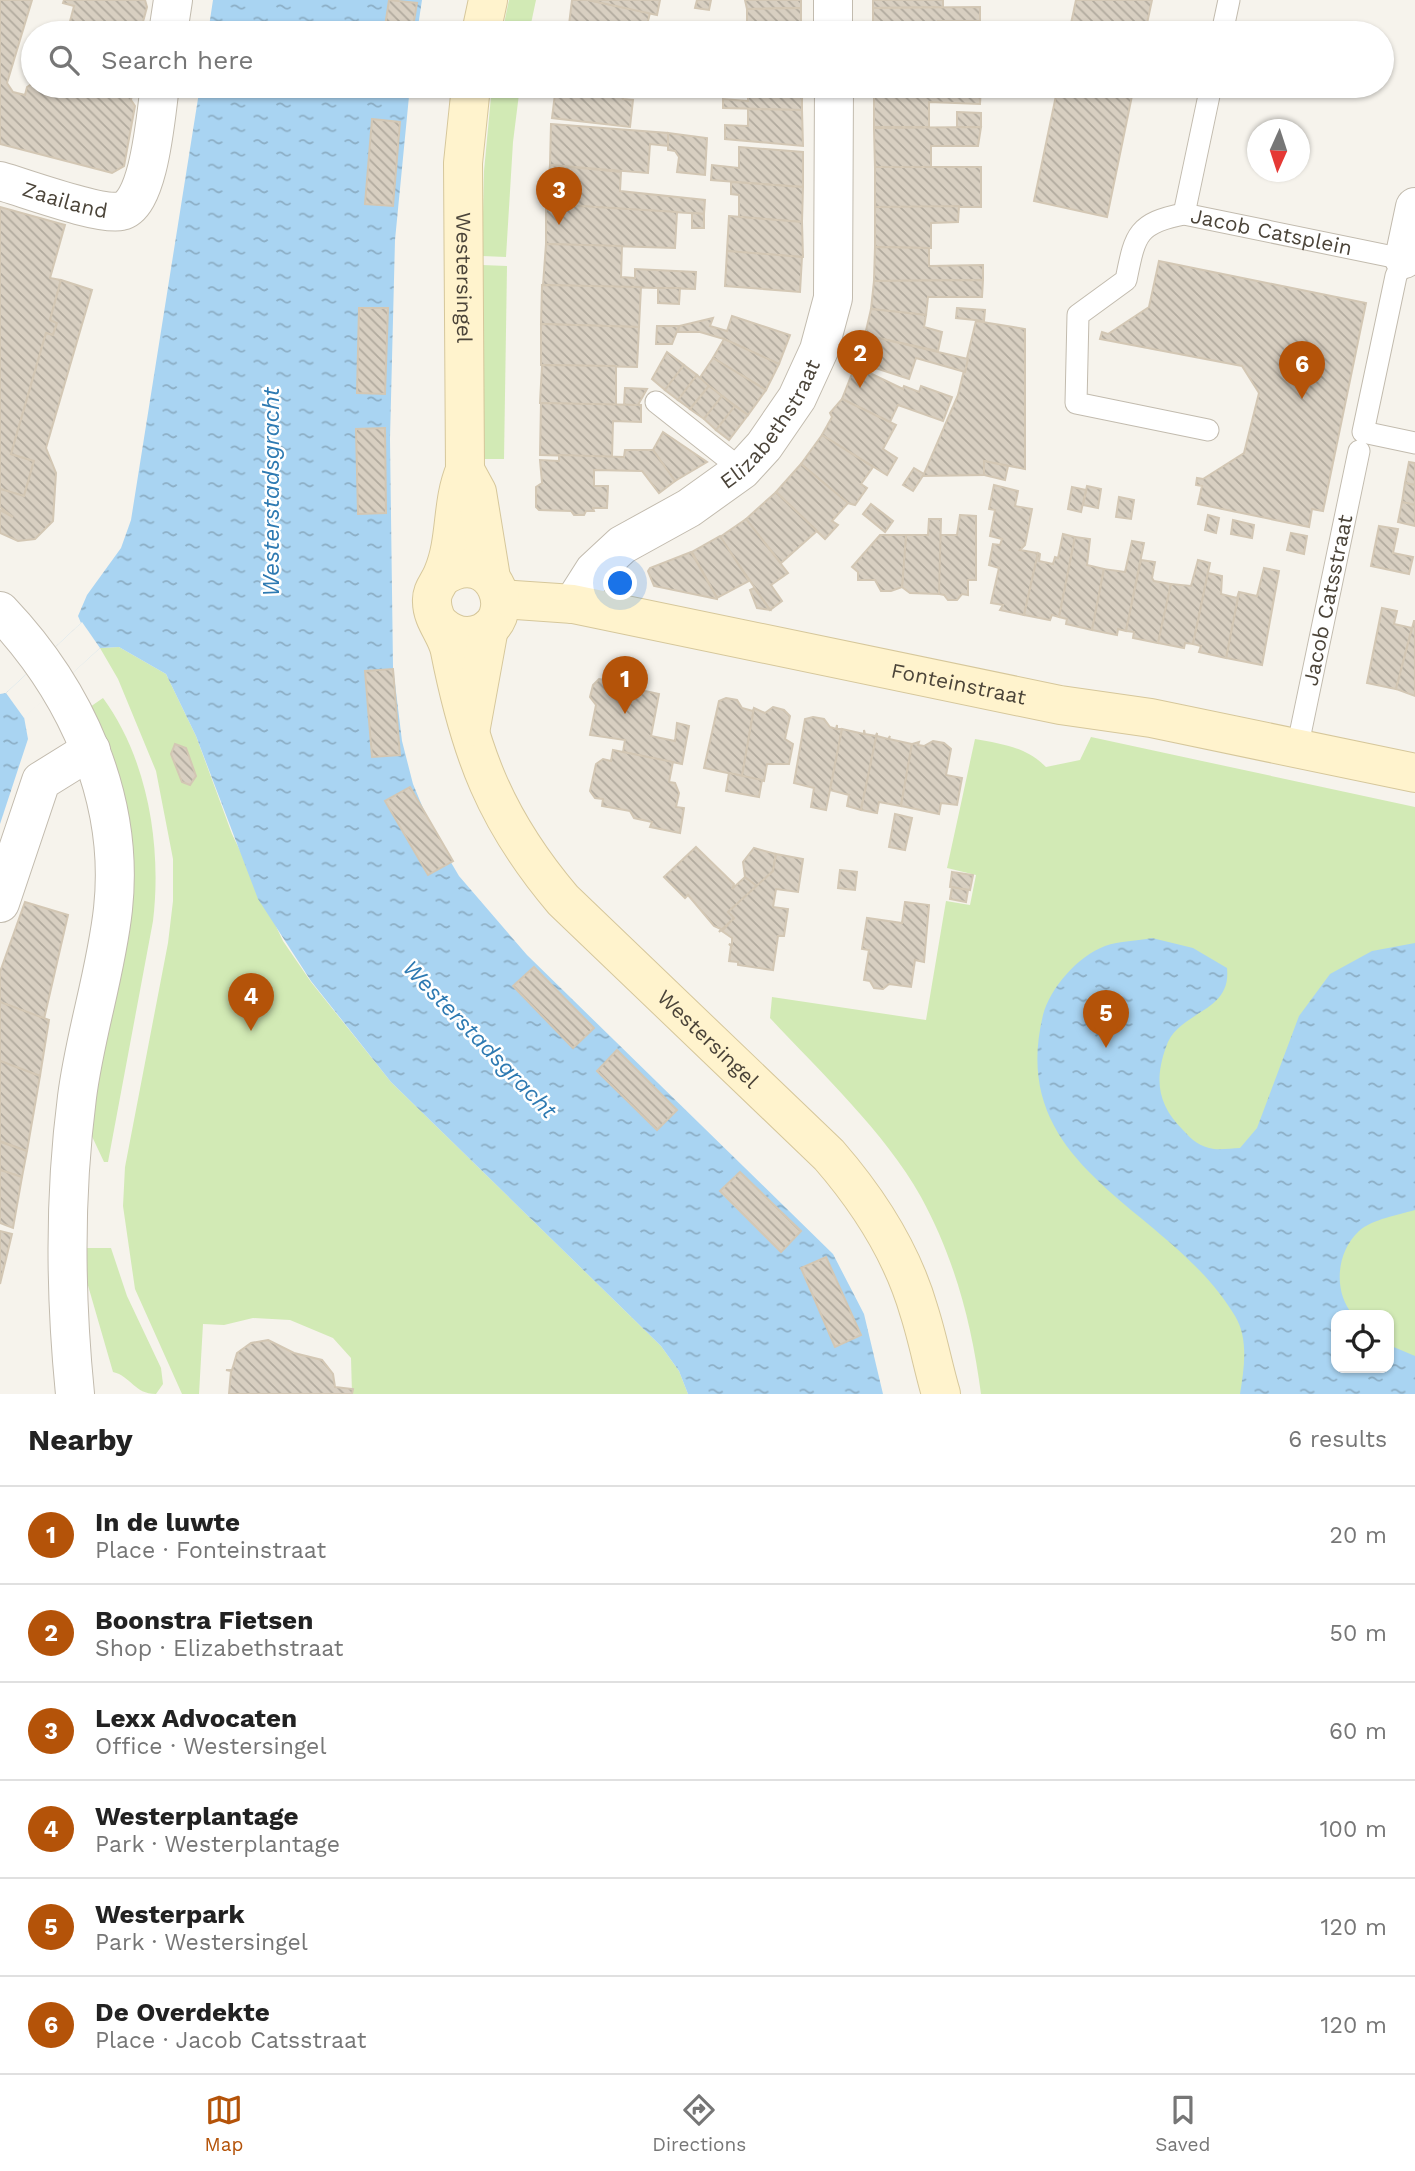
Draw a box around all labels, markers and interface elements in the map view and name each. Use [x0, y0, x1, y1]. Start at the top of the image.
search box [21, 21, 1394, 98]
icon: search [45, 41, 83, 79]
text: Search here [101, 45, 253, 75]
north arrow [1247, 119, 1310, 182]
pin: 3 [536, 167, 582, 225]
street label: Zaailand [19, 176, 110, 223]
street label: Jacob Catsplein [1189, 203, 1354, 260]
street label: Westersingel [451, 212, 477, 344]
pin: 2 [837, 330, 883, 388]
pin: 6 [1279, 341, 1325, 399]
street label: Elizabethstraat [715, 355, 825, 494]
water label: Westerstadsgracht [258, 386, 285, 597]
street label: Jacob Catsstraat [1297, 512, 1357, 688]
your location [603, 566, 637, 600]
pin: 1 [602, 656, 648, 714]
street label: Fonteinstraat [889, 657, 1029, 710]
water label: Westerstadsgracht [397, 955, 563, 1125]
pin: 4 [228, 973, 274, 1031]
street label: Westersingel [652, 984, 765, 1093]
pin: 5 [1083, 990, 1129, 1048]
map controls [1331, 1310, 1394, 1373]
button: locate [1331, 1310, 1394, 1373]
text: Nearby [28, 1422, 133, 1457]
text: 6 results [1288, 1426, 1387, 1453]
text: In de luwte [95, 1507, 240, 1537]
text: 1 [46, 1522, 56, 1549]
text: 20 m [1330, 1522, 1387, 1549]
text: Place · Fonteinstraat [95, 1537, 326, 1564]
text: Boonstra Fietsen [95, 1605, 313, 1635]
text: 2 [44, 1620, 58, 1647]
text: 50 m [1330, 1620, 1387, 1647]
text: Shop · Elizabethstraat [95, 1635, 343, 1662]
text: Lexx Advocaten [95, 1703, 297, 1733]
text: 3 [44, 1718, 58, 1745]
text: 60 m [1329, 1718, 1387, 1745]
text: Office · Westersingel [95, 1733, 326, 1760]
text: Westerplantage [95, 1801, 299, 1831]
text: 4 [44, 1816, 58, 1843]
text: 100 m [1320, 1816, 1387, 1843]
text: Park · Westerplantage [95, 1831, 340, 1858]
text: Westerpark [95, 1899, 245, 1929]
text: 5 [44, 1914, 58, 1941]
text: 120 m [1321, 1914, 1387, 1941]
text: Park · Westersingel [95, 1929, 308, 1956]
text: De Overdekte [95, 1997, 270, 2027]
text: 6 [44, 2012, 58, 2039]
text: 120 m [1321, 2012, 1387, 2039]
text: Place · Jacob Catsstraat [95, 2027, 366, 2054]
tab: Map [205, 2091, 243, 2156]
tab: Directions [652, 2091, 746, 2156]
tab: Saved [1155, 2091, 1210, 2156]

